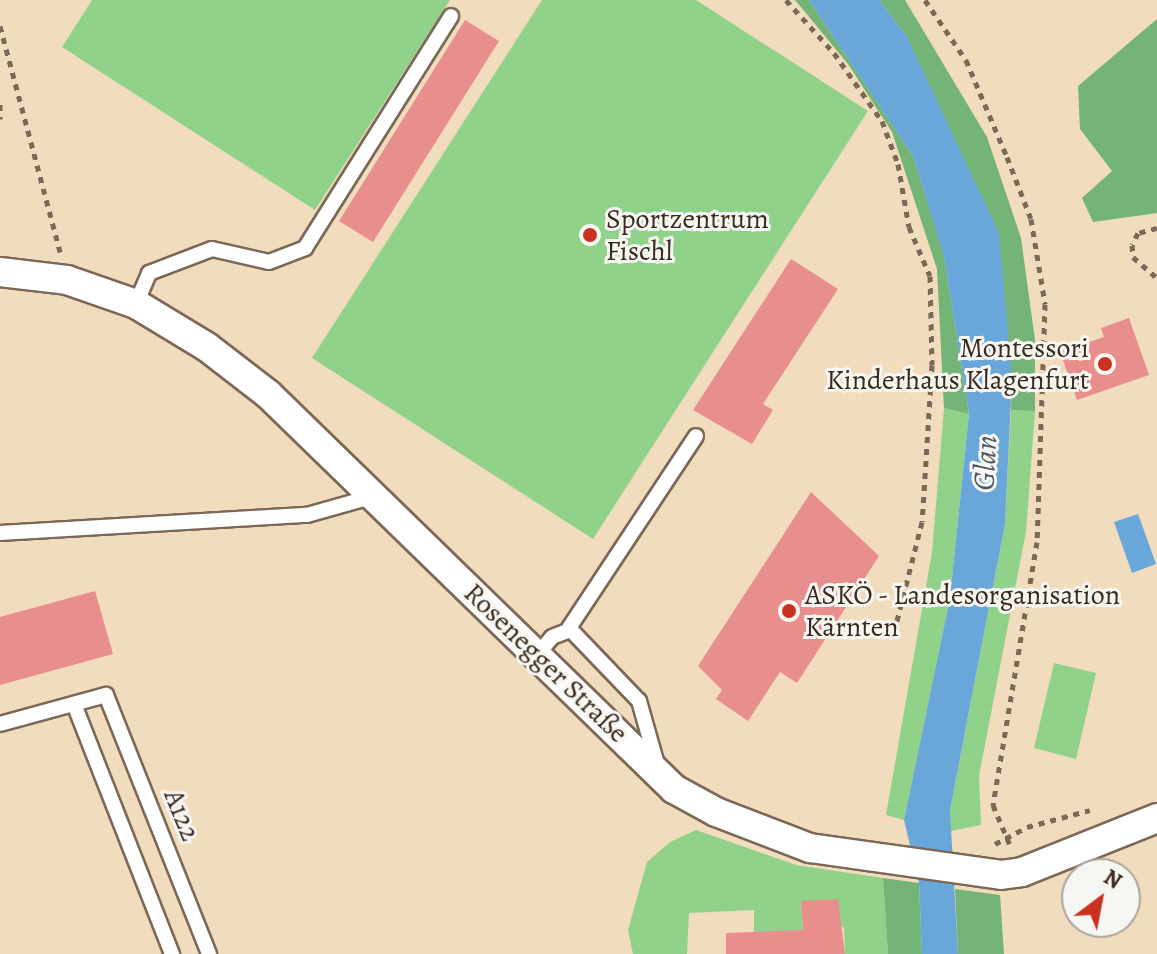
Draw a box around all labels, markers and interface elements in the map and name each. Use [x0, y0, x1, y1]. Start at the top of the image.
place label: Sportzentrum Fischl [606, 202, 769, 268]
marker: Sportzentrum Fischl [581, 226, 599, 244]
place label: Montessori Kinderhaus Klagenfurt [826, 331, 1089, 397]
marker: Montessori Kinderhaus Klagenfurt [1096, 355, 1114, 373]
water label: Glan [966, 435, 1004, 491]
street label: Rosenegger Straße [457, 576, 635, 750]
place label: ASKÖ - Landesorganisation Kärnten [805, 578, 1121, 644]
marker: ASKÖ - Landesorganisation Kärnten [780, 602, 798, 620]
street label: A122 [157, 784, 207, 846]
north arrow [1061, 858, 1141, 938]
text: N [1098, 862, 1127, 896]

